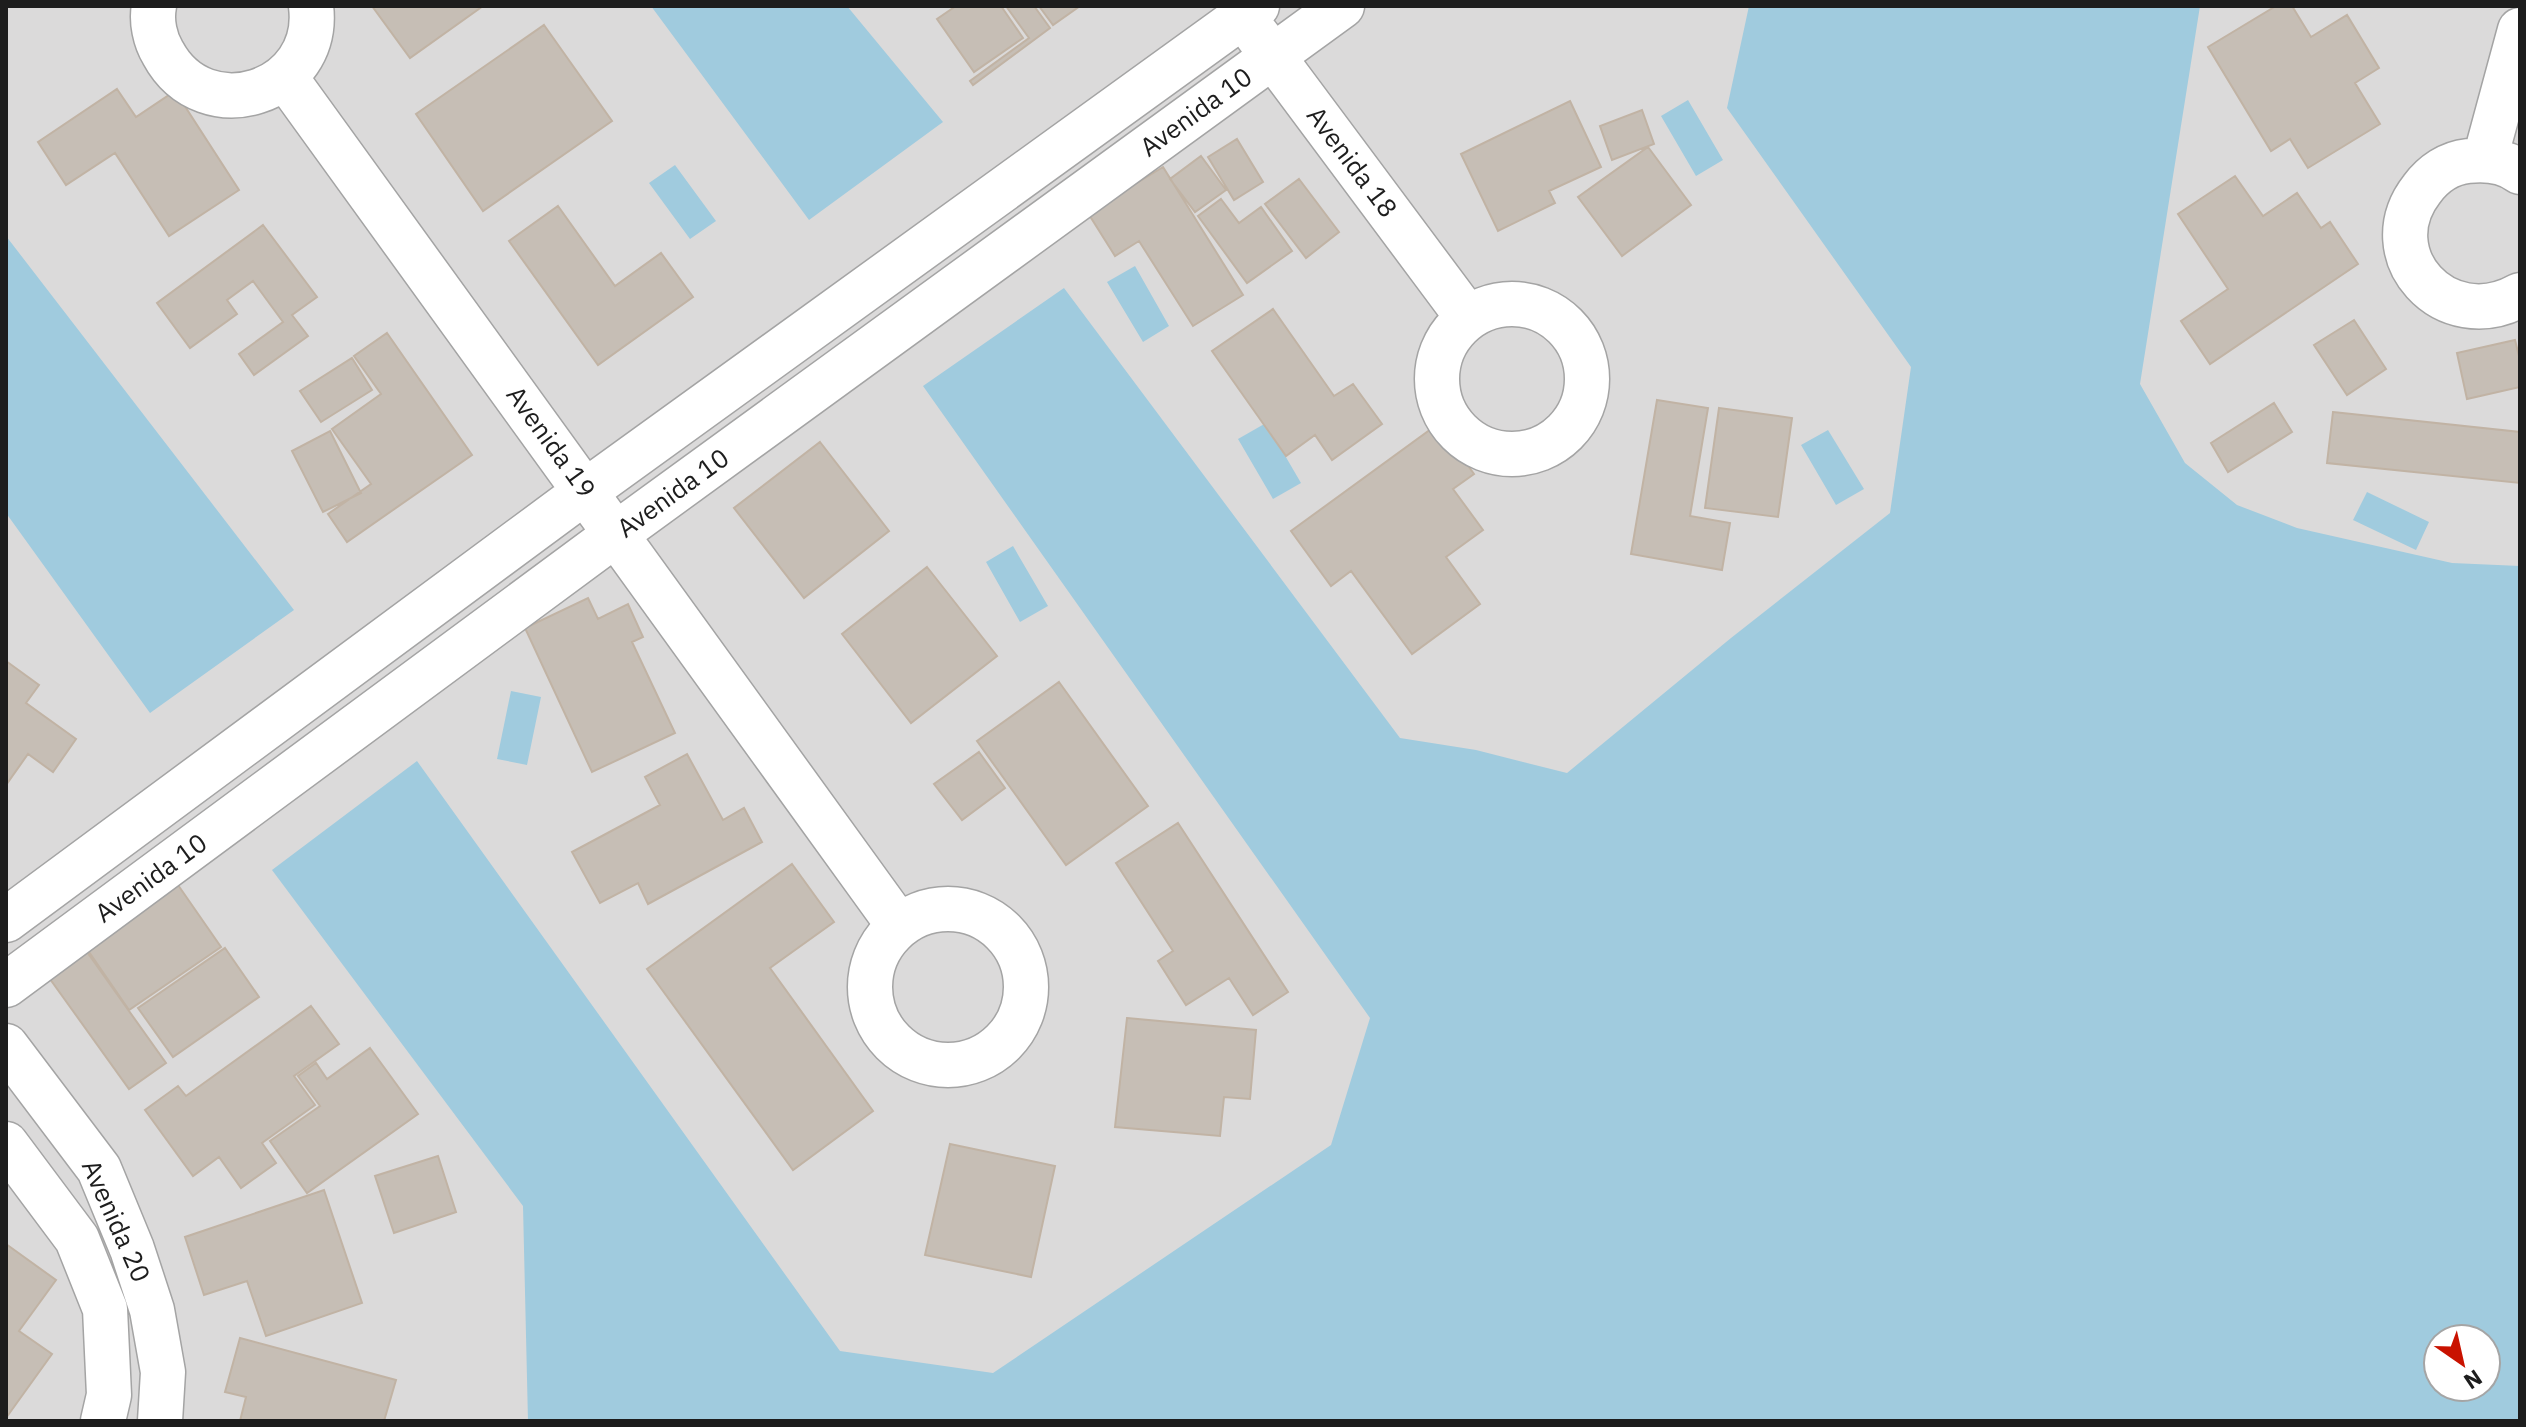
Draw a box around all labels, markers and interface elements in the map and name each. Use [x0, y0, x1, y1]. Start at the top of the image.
street label: Avenida 10 [1133, 59, 1258, 163]
street label: Avenida 18 [1300, 99, 1406, 224]
street label: Avenida 19 [500, 379, 604, 504]
street label: Avenida 10 [610, 440, 735, 544]
street label: Avenida 10 [88, 825, 213, 929]
street label: Avenida 20 [75, 1154, 159, 1287]
north arrow [2422, 1323, 2502, 1403]
text: N [2459, 1364, 2488, 1396]

